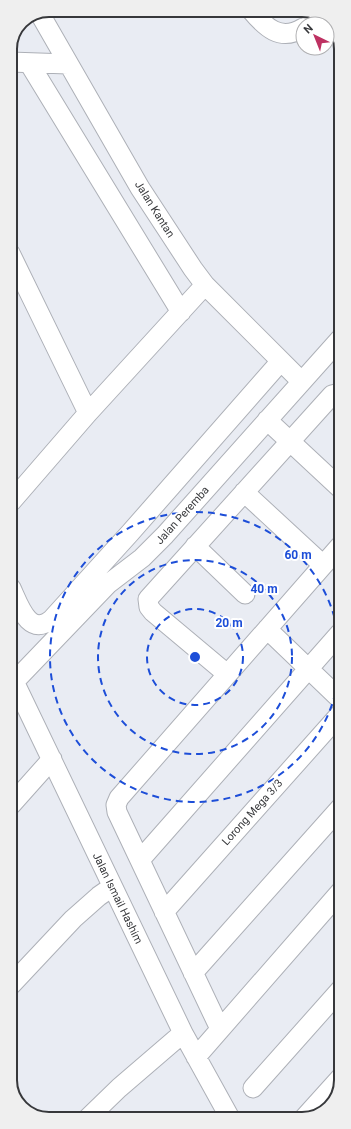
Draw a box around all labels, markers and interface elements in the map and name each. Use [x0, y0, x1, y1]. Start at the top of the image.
north arrow [295, 16, 335, 56]
text: N [301, 21, 316, 36]
street label: Jalan Kantan [132, 179, 177, 240]
street label: Jalan Peremba [153, 484, 212, 547]
text: 60 m [284, 548, 312, 562]
text: 40 m [250, 582, 278, 596]
text: 20 m [215, 616, 243, 630]
centre of rings [188, 650, 202, 664]
street label: Lorong Mega 3/3 [219, 777, 285, 848]
street label: Jalan Ismail Hashim [90, 851, 145, 946]

